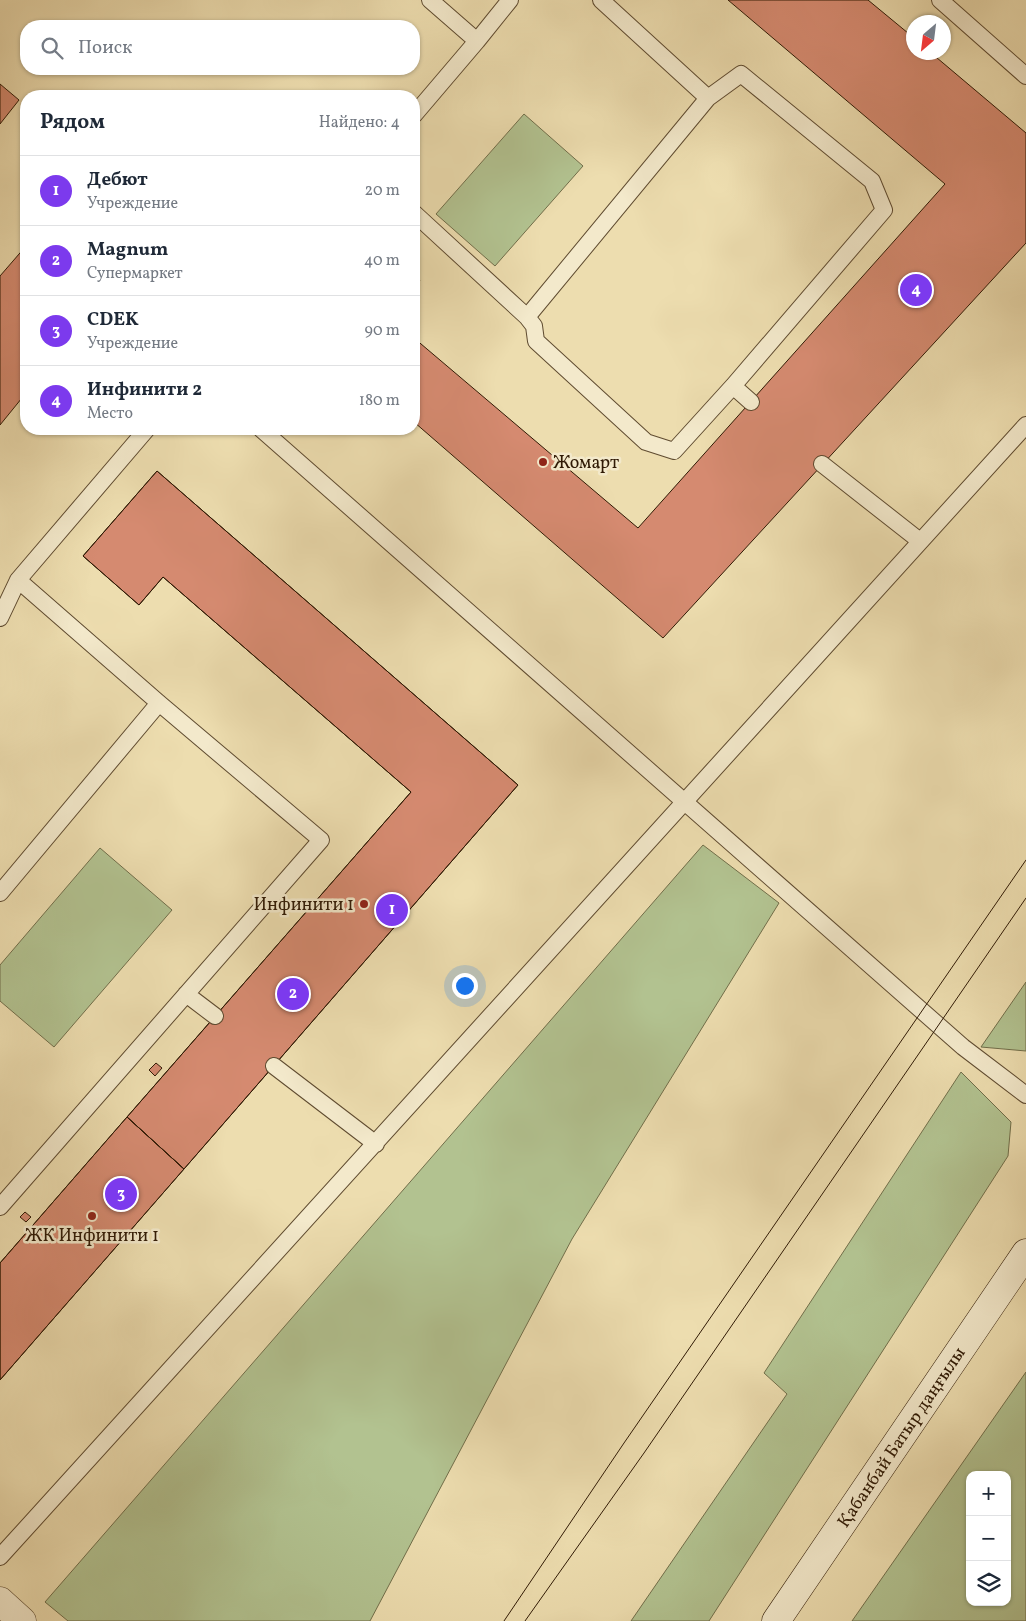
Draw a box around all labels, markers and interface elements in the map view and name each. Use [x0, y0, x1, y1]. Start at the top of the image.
north arrow [906, 15, 951, 60]
search box [20, 20, 420, 75]
icon: search [38, 34, 66, 62]
text: Поиск [78, 35, 132, 61]
text: Рядом [40, 108, 105, 137]
text: Найдено: 4 [319, 112, 400, 134]
text: Дебют [87, 167, 148, 193]
text: 1 [53, 180, 59, 202]
text: 20 m [365, 180, 400, 202]
text: Учреждение [87, 193, 178, 215]
text: Magnum [87, 237, 168, 263]
text: 2 [52, 250, 60, 272]
text: 40 m [364, 250, 400, 272]
text: Супермаркет [87, 263, 183, 285]
pin: 4 [900, 271, 932, 309]
text: CDEK [87, 307, 139, 333]
text: 3 [52, 320, 60, 342]
text: 90 m [364, 320, 400, 342]
text: Учреждение [87, 333, 178, 355]
text: Инфинити 2 [87, 377, 202, 403]
text: 4 [51, 390, 61, 412]
text: 180 m [359, 390, 400, 412]
text: Место [87, 403, 133, 425]
place label: Жомарт [553, 451, 619, 476]
marker: Жомарт [537, 456, 549, 468]
pin: 1 [376, 891, 408, 929]
place label: Инфинити 1 [254, 893, 354, 918]
marker: Инфинити 1 [358, 898, 370, 910]
your location [452, 973, 478, 999]
pin: 2 [277, 975, 309, 1013]
pin: 3 [105, 1175, 137, 1213]
marker: ЖК Инфинити 1 [86, 1210, 98, 1222]
place label: ЖК Инфинити 1 [25, 1224, 159, 1249]
street label: Қабанбай Батыр даңғылы [832, 1342, 972, 1533]
map controls [966, 1471, 1011, 1606]
button: + [966, 1471, 1011, 1516]
button: − [966, 1516, 1011, 1561]
button: layers [966, 1561, 1011, 1606]

